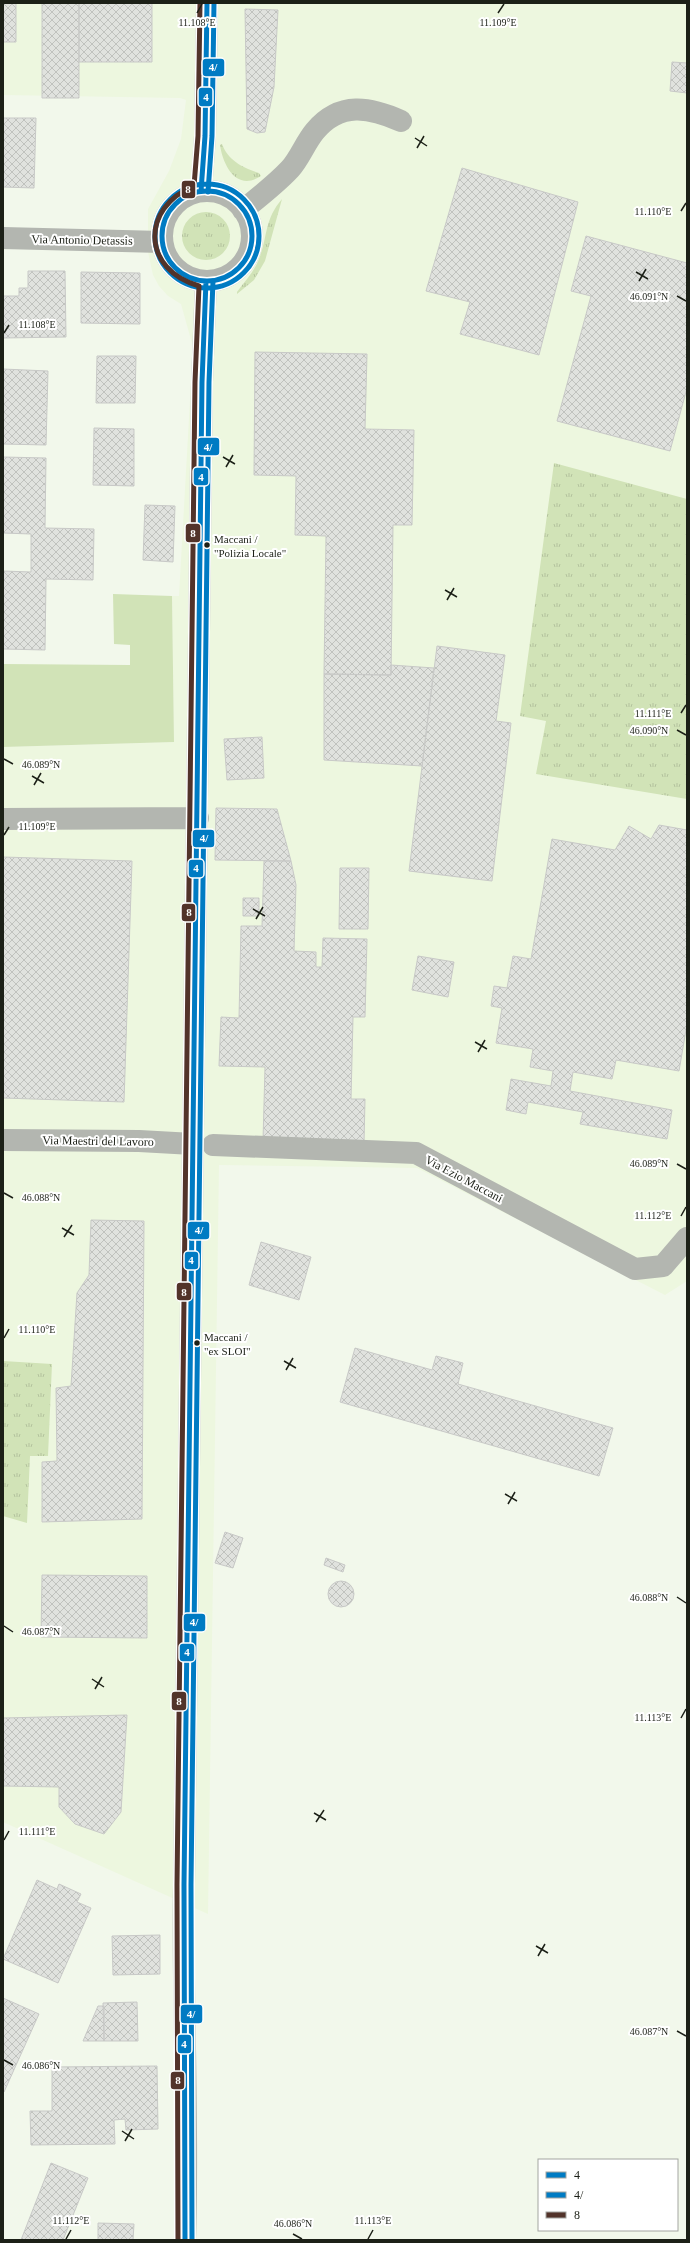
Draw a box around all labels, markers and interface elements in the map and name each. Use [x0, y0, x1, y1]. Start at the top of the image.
text: 11.108°E [178, 17, 216, 28]
text: 11.109°E [479, 17, 517, 28]
line badge: 4/ [202, 58, 225, 77]
text: 4/ [209, 61, 218, 73]
line badge: 4 [198, 87, 213, 107]
text: 4 [203, 91, 209, 103]
line badge: 8 [181, 180, 196, 199]
text: 8 [185, 183, 191, 195]
text: 11.110°E [635, 206, 671, 217]
street label: Via Antonio Detassis [31, 232, 133, 248]
text: 46.091°N [630, 291, 668, 302]
text: 11.108°E [18, 319, 56, 330]
line badge: 4/ [197, 437, 220, 456]
text: 4/ [204, 441, 213, 453]
line badge: 4 [193, 467, 209, 486]
text: 4 [198, 471, 204, 483]
line badge: 8 [185, 523, 201, 543]
text: 8 [190, 527, 196, 539]
place label: Maccani / "Polizia Locale" [214, 533, 286, 559]
marker: Maccani / "Polizia Locale" [202, 540, 212, 550]
text: 11.111°E [635, 708, 671, 719]
text: 46.090°N [630, 725, 668, 736]
text: 46.089°N [22, 759, 60, 770]
text: 11.109°E [18, 821, 56, 832]
line badge: 4/ [192, 829, 215, 848]
text: 4/ [200, 832, 209, 844]
line badge: 4 [188, 859, 204, 878]
text: 4 [193, 862, 199, 874]
line badge: 8 [181, 903, 196, 922]
text: 8 [186, 906, 192, 918]
street label: Via Maestri del Lavoro [42, 1133, 154, 1149]
street label: Via Ezio Maccani [423, 1153, 506, 1206]
text: 46.089°N [630, 1158, 668, 1169]
text: 46.088°N [22, 1192, 60, 1203]
text: 11.112°E [635, 1210, 671, 1221]
line badge: 4/ [187, 1221, 210, 1240]
text: 4/ [195, 1224, 204, 1236]
line badge: 4 [184, 1251, 199, 1270]
text: 4 [188, 1254, 194, 1266]
line badge: 8 [176, 1282, 192, 1301]
text: 8 [181, 1286, 187, 1298]
text: 11.110°E [19, 1324, 55, 1335]
place label: Maccani / "ex SLOI" [204, 1331, 251, 1357]
marker: Maccani / "ex SLOI" [192, 1338, 202, 1348]
text: 46.088°N [630, 1592, 668, 1603]
line badge: 4/ [183, 1613, 206, 1632]
text: 4/ [190, 1616, 199, 1628]
text: 46.087°N [22, 1626, 60, 1637]
line badge: 4 [179, 1643, 195, 1662]
text: 4 [184, 1646, 190, 1658]
line badge: 8 [171, 1691, 187, 1711]
text: 8 [176, 1695, 182, 1707]
text: 11.113°E [635, 1712, 671, 1723]
text: 11.111°E [19, 1826, 55, 1837]
line badge: 4/ [180, 2004, 203, 2024]
text: 4/ [187, 2008, 196, 2020]
text: 46.087°N [630, 2026, 668, 2037]
line badge: 4 [177, 2034, 192, 2054]
text: 4 [181, 2038, 187, 2050]
text: 46.086°N [22, 2060, 60, 2071]
line badge: 8 [170, 2071, 185, 2090]
text: 8 [175, 2074, 181, 2086]
legend [538, 2159, 678, 2231]
text: 4 [574, 2168, 580, 2182]
text: 4/ [574, 2188, 584, 2202]
text: 8 [574, 2208, 580, 2222]
text: 11.112°E [53, 2215, 89, 2226]
text: 11.113°E [355, 2215, 391, 2226]
text: 46.086°N [274, 2218, 312, 2229]

